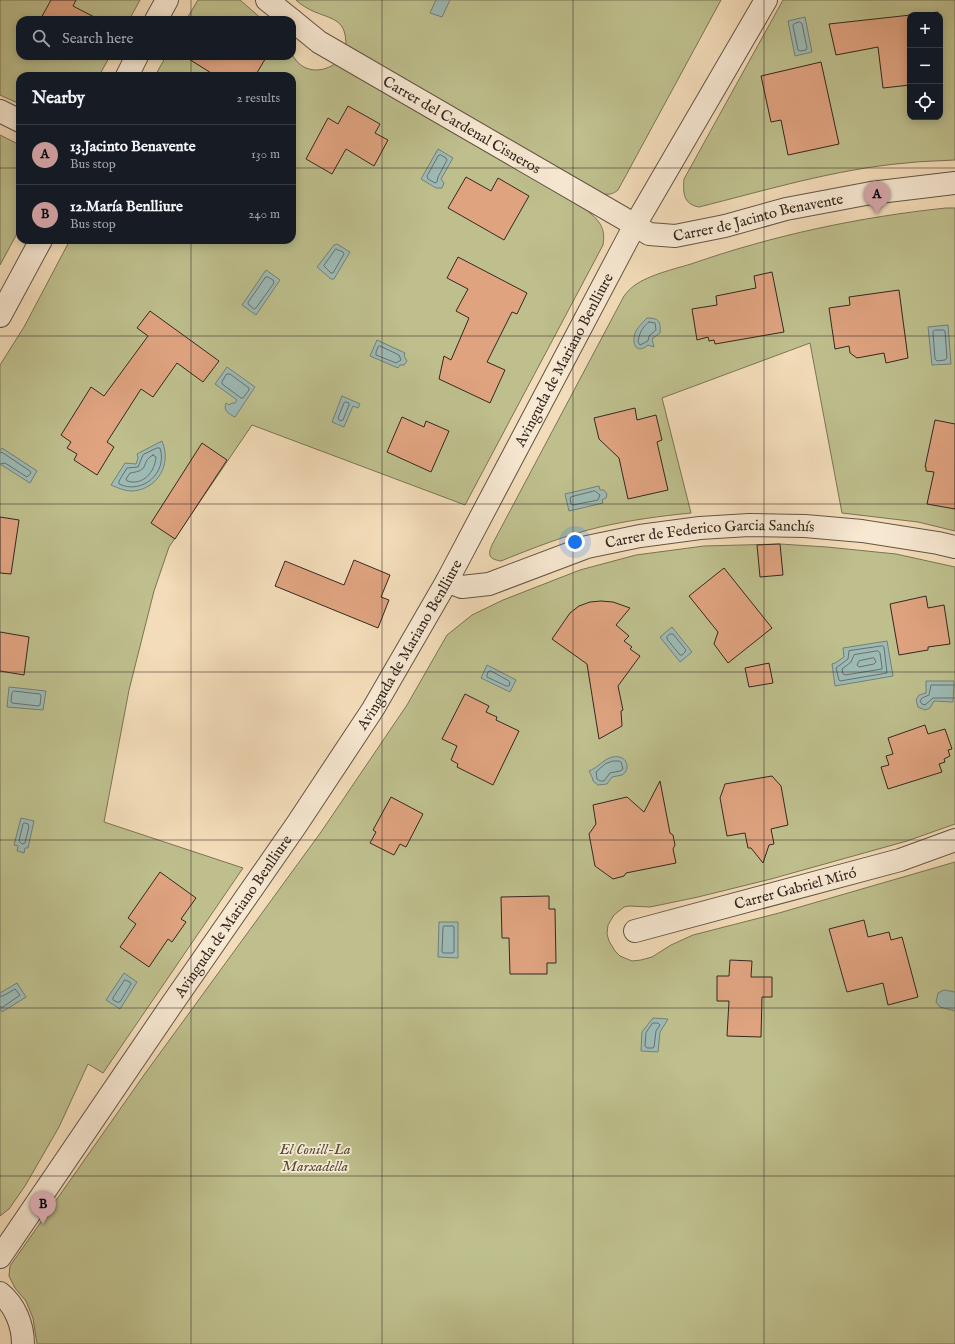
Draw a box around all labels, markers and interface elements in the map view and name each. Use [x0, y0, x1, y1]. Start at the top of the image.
map controls [907, 12, 943, 120]
button: + [907, 12, 943, 48]
search box [16, 16, 296, 60]
icon: search [30, 27, 52, 49]
text: Search here [62, 29, 133, 48]
button: − [907, 48, 943, 84]
street label: Carrer del Cardenal Cisneros [380, 72, 544, 178]
button: locate [907, 84, 943, 120]
text: Nearby [32, 88, 85, 109]
text: 2 results [236, 90, 280, 107]
text: 13.Jacinto Benavente [70, 137, 196, 156]
text: A [41, 146, 49, 163]
text: 130 m [251, 146, 280, 163]
text: Bus stop [70, 156, 116, 173]
pin: A [864, 181, 890, 214]
street label: Carrer de Jacinto Benavente [672, 189, 845, 246]
text: 12.María Benlliure [70, 197, 183, 216]
text: B [41, 206, 49, 223]
text: 240 m [248, 206, 280, 223]
text: Bus stop [70, 216, 116, 233]
street label: Avinguda de Mariano Benlliure [510, 270, 617, 451]
street label: Carrer de Federico Garcia Sanchís [603, 515, 815, 553]
your location [565, 532, 585, 552]
street label: Avinguda de Mariano Benlliure [352, 556, 466, 734]
street label: Avinguda de Mariano Benlliure [170, 831, 296, 1002]
street label: Carrer Gabriel Miró [732, 863, 859, 913]
park label: El Conill-La Marxadella [278, 1140, 351, 1176]
pin: B [30, 1191, 56, 1224]

